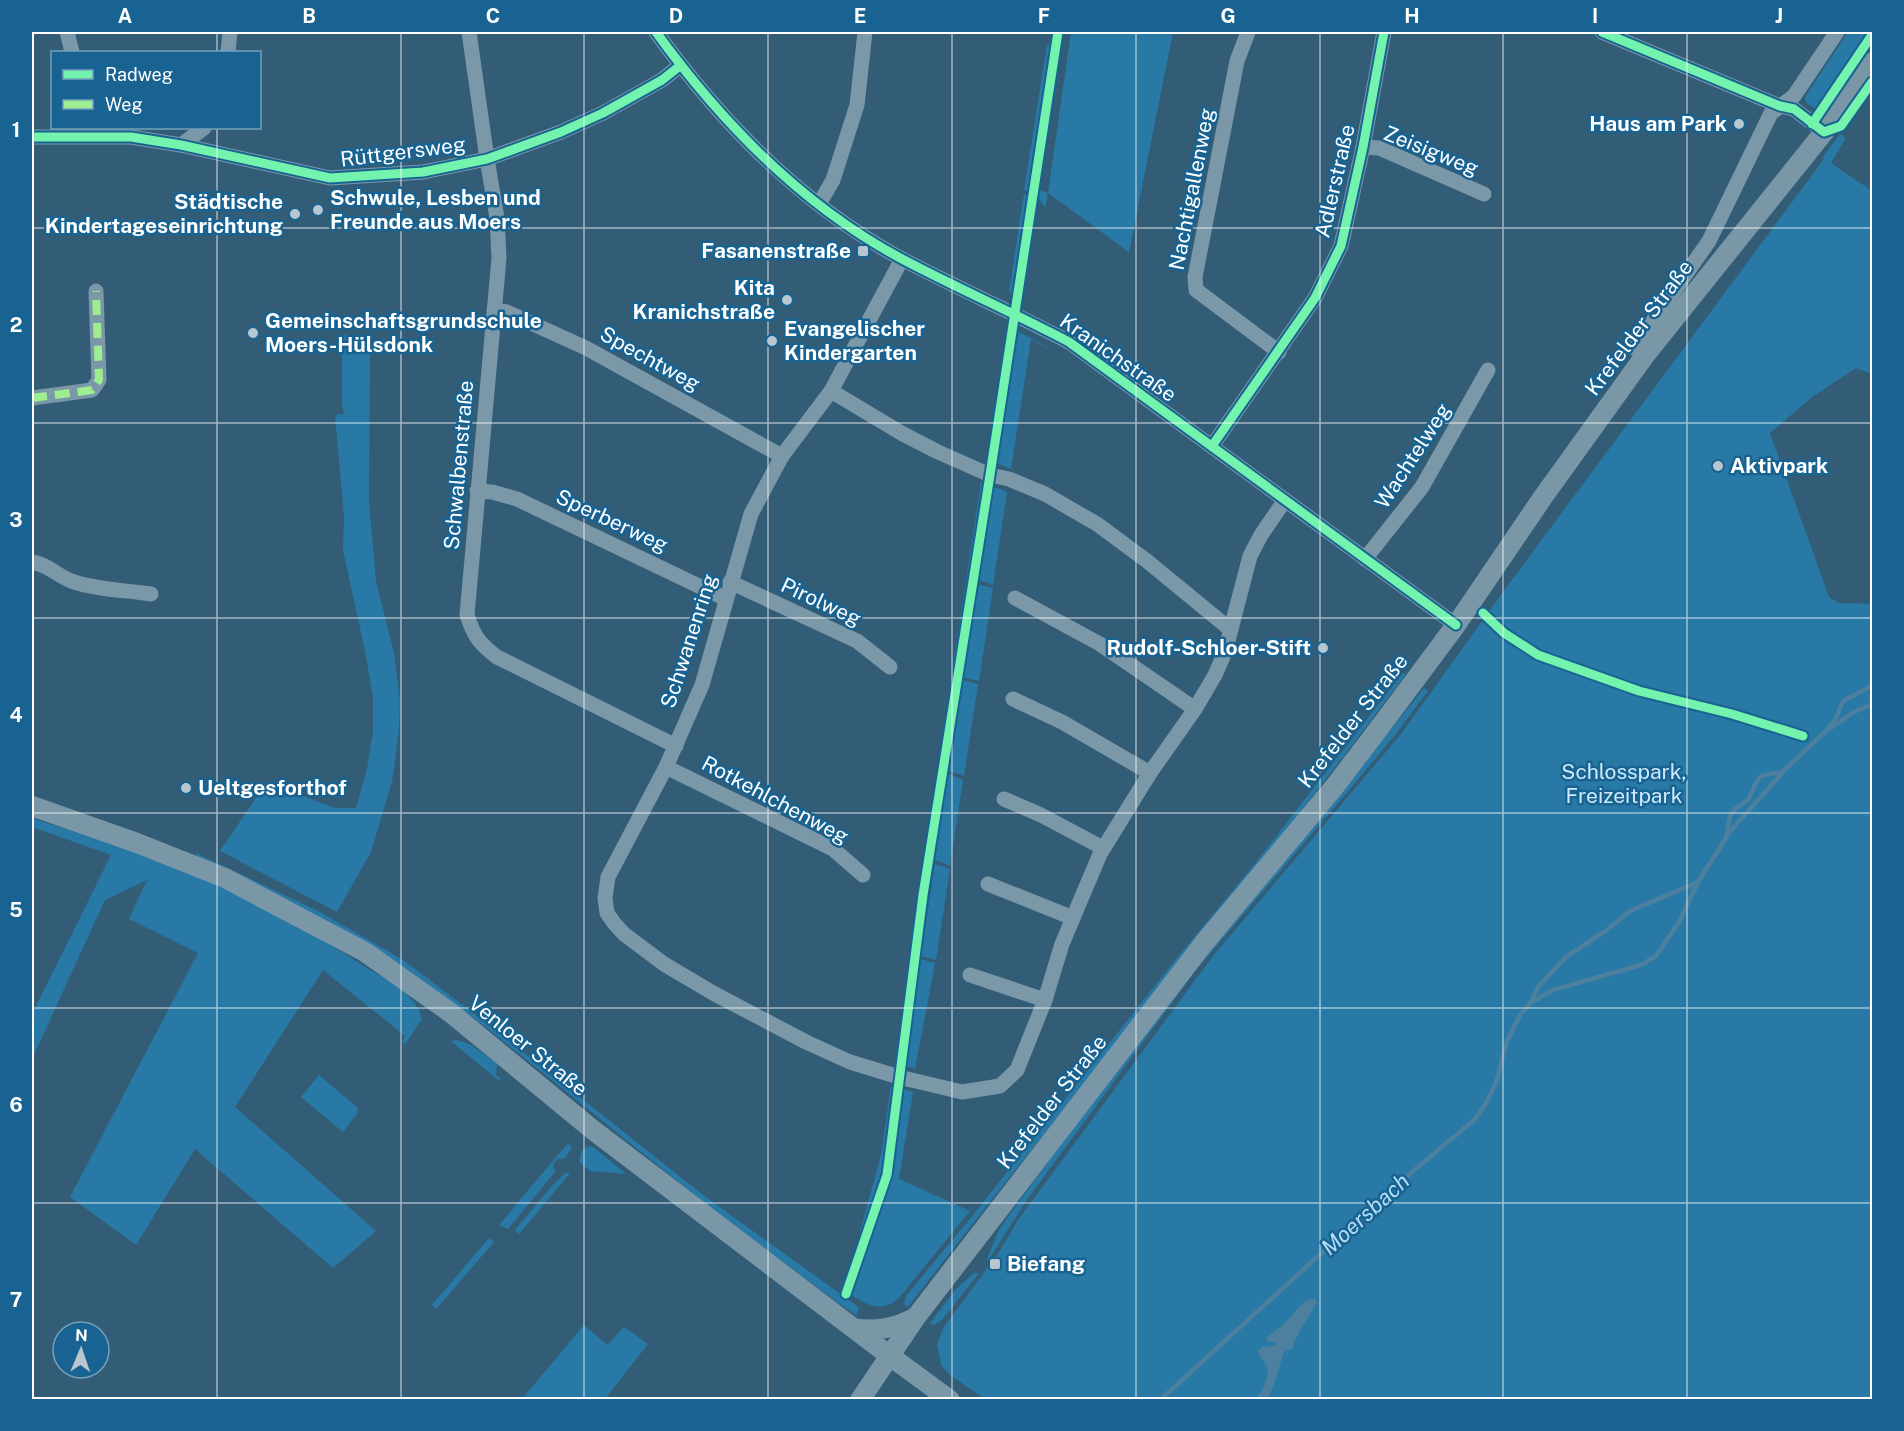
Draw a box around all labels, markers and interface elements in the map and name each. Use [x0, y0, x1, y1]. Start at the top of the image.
text: A [118, 4, 132, 28]
text: B [302, 4, 316, 28]
text: C [486, 4, 500, 28]
text: D [669, 4, 683, 28]
text: E [854, 4, 866, 28]
text: F [1038, 4, 1050, 28]
text: G [1220, 4, 1236, 28]
text: H [1404, 4, 1420, 28]
text: I [1592, 4, 1598, 28]
text: J [1775, 4, 1783, 28]
legend [51, 51, 261, 129]
text: Radweg [105, 64, 173, 85]
text: Weg [105, 94, 143, 115]
street label: Nachtigallenweg [1164, 106, 1219, 272]
place label: Haus am Park [1589, 111, 1727, 136]
marker: Haus am Park [1732, 117, 1746, 131]
text: 1 [12, 118, 20, 142]
street label: Zeisigweg [1380, 120, 1482, 181]
street label: Adlerstraße [1309, 122, 1360, 240]
street label: Rüttgersweg [339, 131, 467, 172]
place label: Schwule, Lesben und Freunde aus Moers [330, 185, 541, 234]
place label: Städtische Kindertageseinrichtung [45, 189, 283, 238]
marker: Schwule, Lesben und Freunde aus Moers [311, 203, 325, 217]
marker: Städtische Kindertageseinrichtung [288, 207, 302, 221]
place label: Fasanenstraße [701, 238, 851, 263]
marker: Fasanenstraße [856, 244, 870, 258]
street label: Krefelder Straße [1580, 255, 1698, 400]
place label: Kita Kranichstraße [632, 275, 775, 324]
marker: Kita Kranichstraße [780, 293, 794, 307]
place label: Gemeinschaftsgrundschule Moers-Hülsdonk [265, 308, 542, 357]
street label: Kranichstraße [1055, 308, 1181, 407]
text: 2 [10, 313, 22, 337]
place label: Evangelischer Kindergarten [784, 316, 925, 365]
street label: Spechtweg [596, 321, 705, 396]
marker: Gemeinschaftsgrundschule Moers-Hülsdonk [246, 326, 260, 340]
marker: Evangelischer Kindergarten [765, 334, 779, 348]
street label: Schwalbenstraße [439, 379, 478, 551]
street label: Wachtelweg [1369, 398, 1456, 513]
place label: Aktivpark [1730, 453, 1828, 478]
marker: Aktivpark [1711, 459, 1725, 473]
street label: Sperberweg [552, 484, 672, 557]
text: 3 [9, 508, 23, 532]
street label: Schwanenring [655, 571, 722, 711]
street label: Pirolweg [777, 572, 865, 631]
place label: Rudolf-Schloer-Stift [1106, 635, 1311, 660]
marker: Rudolf-Schloer-Stift [1316, 641, 1330, 655]
street label: Krefelder Straße [1293, 649, 1413, 793]
text: 4 [9, 703, 23, 727]
street label: Rotkehlchenweg [698, 750, 853, 849]
park label: Schlosspark, Freizeitpark [1561, 759, 1687, 808]
place label: Ueltgesforthof [198, 775, 347, 800]
marker: Ueltgesforthof [179, 781, 193, 795]
text: 5 [9, 898, 23, 922]
street label: Venloer Straße [464, 990, 593, 1101]
street label: Krefelder Straße [992, 1030, 1112, 1174]
text: 6 [9, 1093, 23, 1117]
water label: Moersbach [1316, 1168, 1414, 1260]
place label: Biefang [1007, 1251, 1085, 1276]
marker: Biefang [988, 1257, 1002, 1271]
text: 7 [10, 1288, 22, 1312]
north arrow [51, 1320, 111, 1380]
text: N [75, 1326, 88, 1345]

